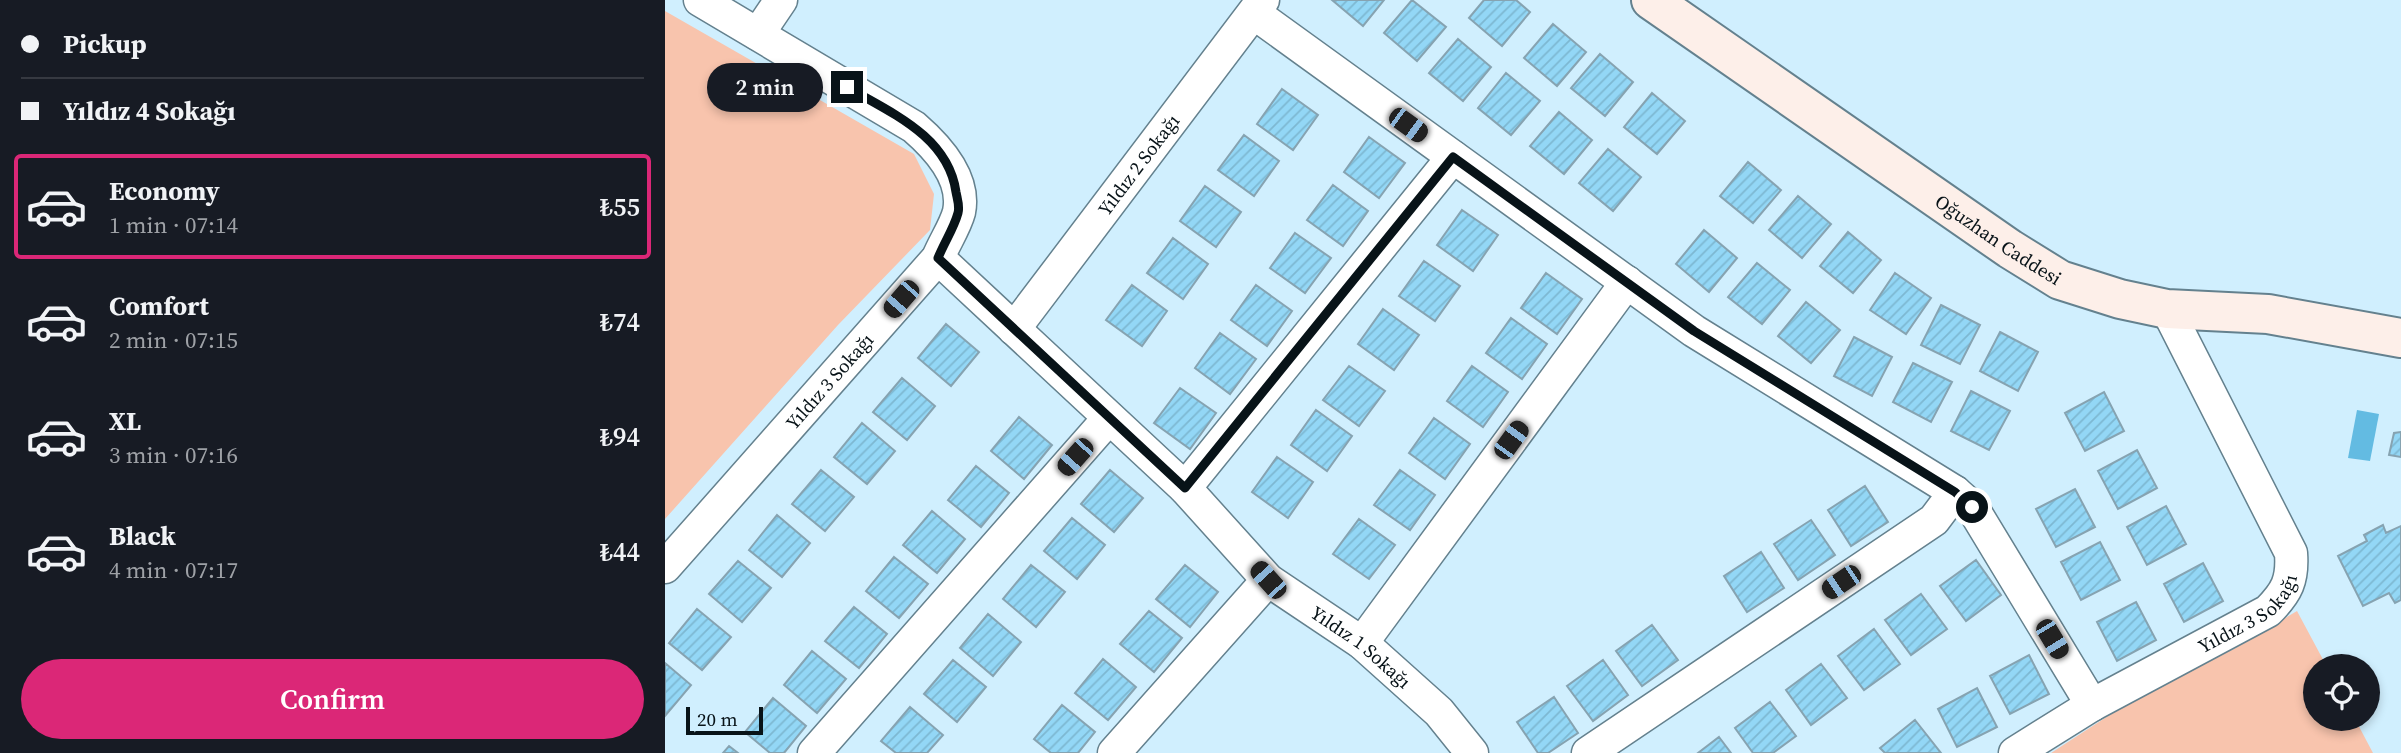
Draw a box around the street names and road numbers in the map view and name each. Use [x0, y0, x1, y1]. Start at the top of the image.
street label: Yıldız 2 Sokağı [1091, 108, 1185, 221]
street label: Oğuzhan Caddesi [1930, 188, 2067, 291]
street label: Yıldız 3 Sokağı [779, 327, 879, 435]
street label: Yıldız 3 Sokağı [2193, 572, 2303, 659]
street label: Yıldız 1 Sokağı [1306, 599, 1417, 694]

